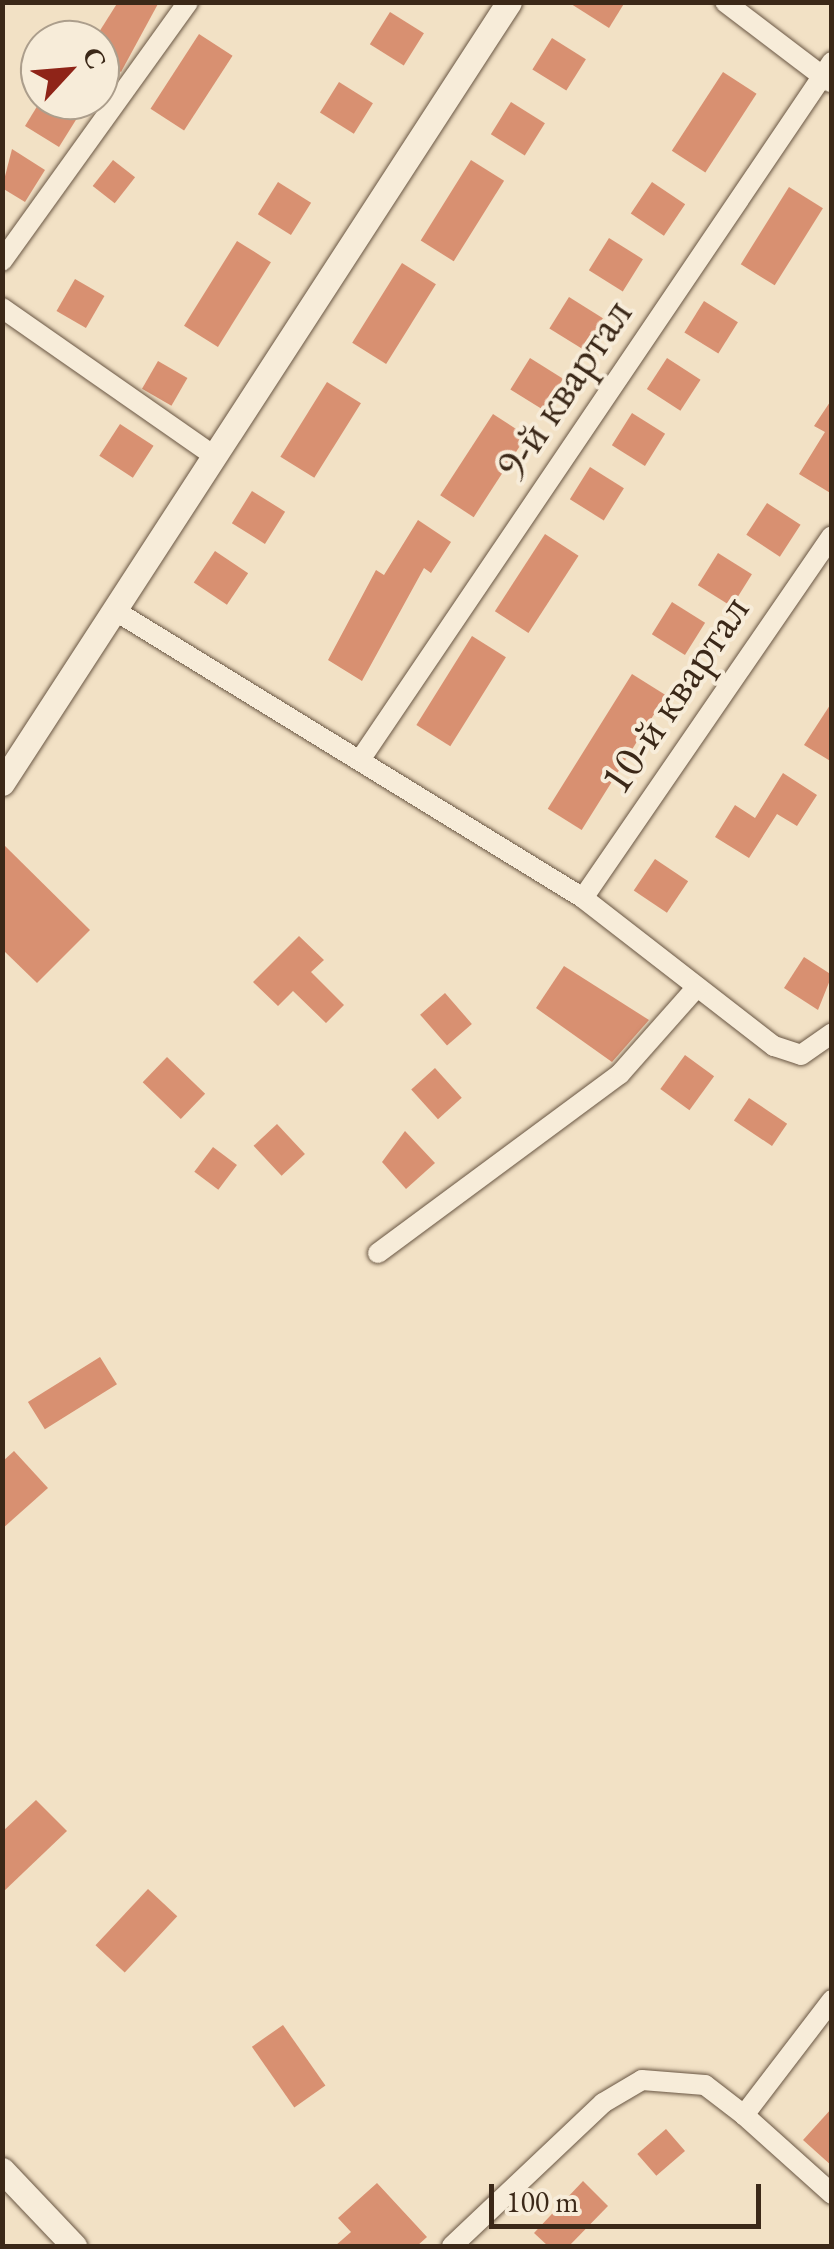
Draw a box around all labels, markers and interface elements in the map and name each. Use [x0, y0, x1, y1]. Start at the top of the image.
north arrow [20, 20, 120, 120]
text: С [75, 41, 116, 75]
street label: 9-й квартал [483, 288, 643, 490]
street label: 10-й квартал [588, 584, 760, 804]
scale bar [494, 2164, 766, 2226]
text: 100 m [506, 2182, 579, 2221]

